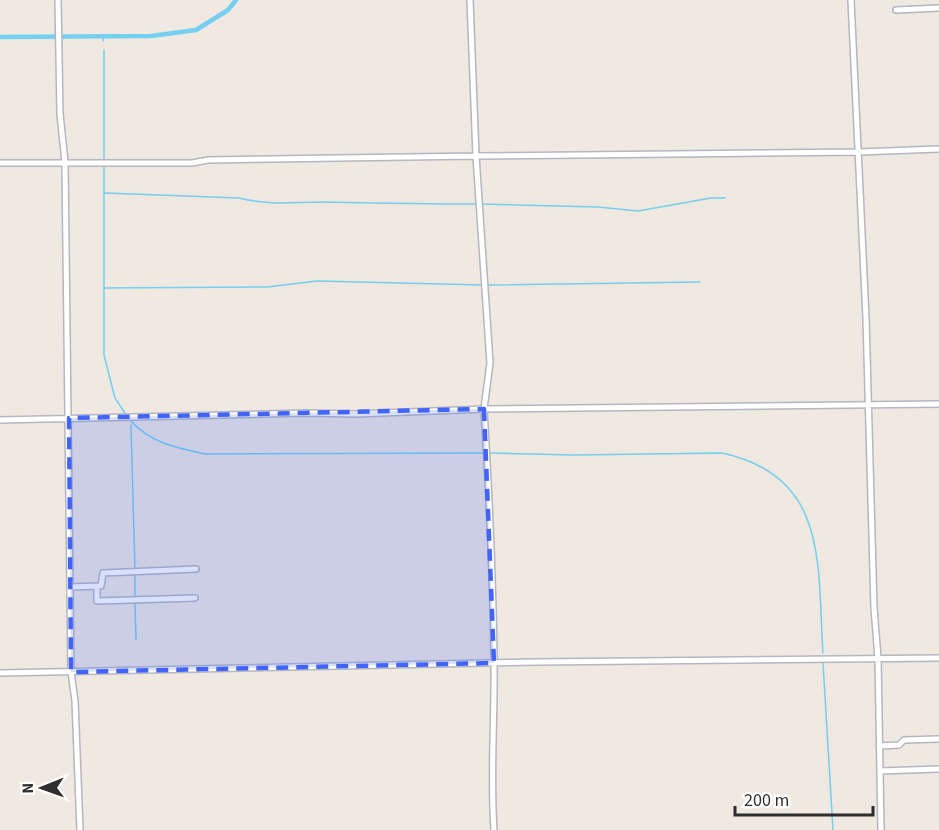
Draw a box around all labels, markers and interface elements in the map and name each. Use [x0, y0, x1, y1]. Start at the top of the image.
north arrow [12, 758, 72, 818]
scale bar [735, 779, 873, 817]
text: N [17, 783, 39, 794]
text: 200 m [744, 788, 789, 813]

